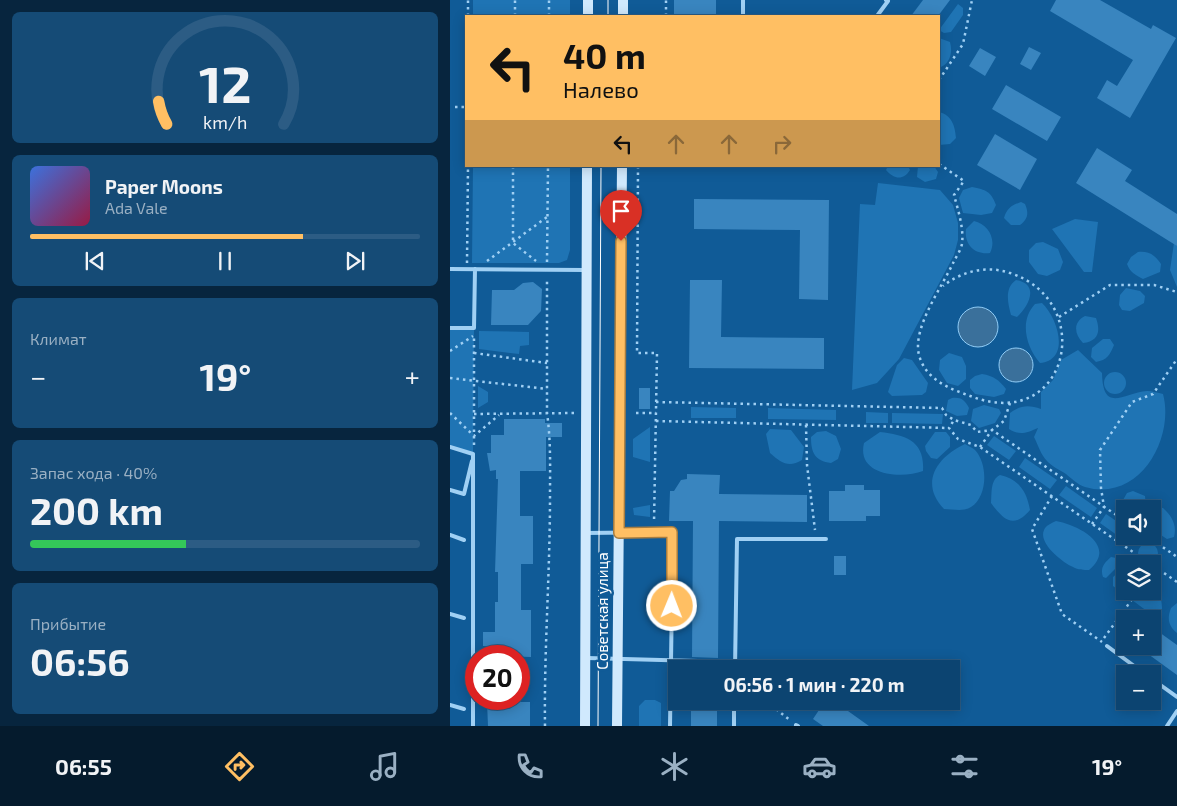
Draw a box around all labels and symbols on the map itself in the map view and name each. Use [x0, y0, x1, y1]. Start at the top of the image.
pin [600, 190, 642, 241]
street label: Советская улица [593, 552, 612, 670]
position arrow [645, 579, 697, 631]
speed limit sign: 20 [465, 645, 530, 710]

